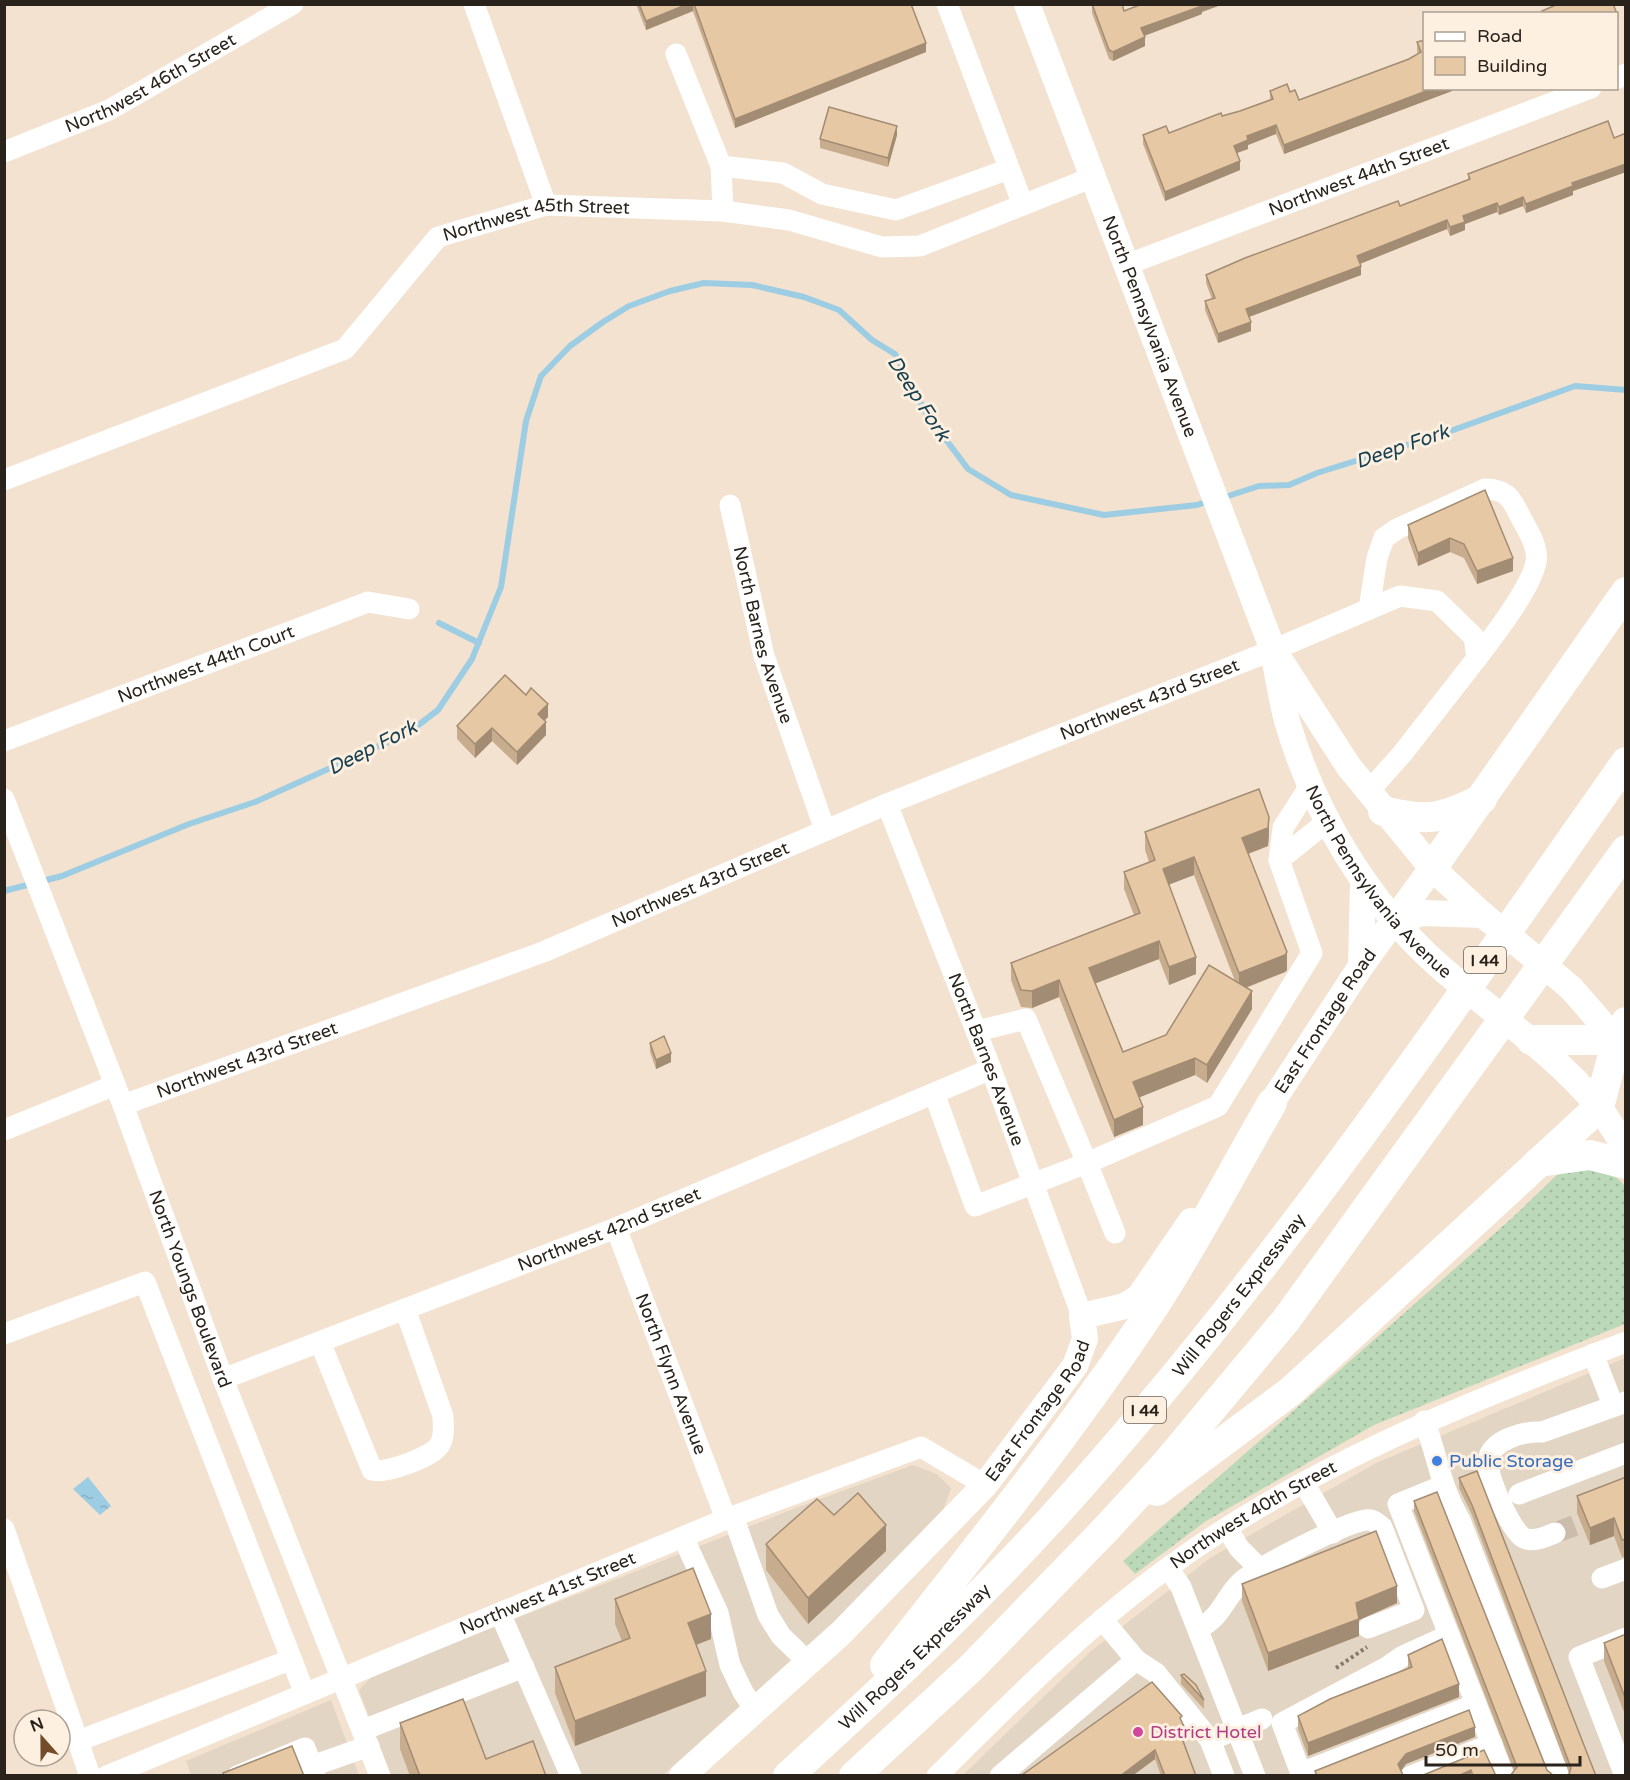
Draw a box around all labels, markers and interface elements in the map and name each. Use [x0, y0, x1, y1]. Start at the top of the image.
legend [1423, 12, 1618, 90]
text: Road [1477, 25, 1522, 47]
street label: Northwest 46th Street [62, 28, 240, 138]
text: Building [1477, 55, 1547, 77]
street label: Northwest 44th Street [1266, 132, 1452, 221]
street label: Northwest 45th Street [440, 194, 630, 246]
street label: North Pennsylvania Avenue [1098, 212, 1202, 440]
water label: Deep Fork [882, 351, 956, 448]
water label: Deep Fork [1352, 419, 1454, 474]
street label: North Barnes Avenue [729, 544, 798, 726]
street label: Northwest 44th Court [114, 620, 297, 708]
street label: Northwest 43rd Street [1057, 654, 1242, 745]
water label: Deep Fork [324, 714, 423, 781]
street label: North Pennsylvania Avenue [1301, 782, 1456, 983]
street label: Northwest 43rd Street [608, 837, 792, 932]
street label: East Frontage Road [1270, 944, 1381, 1098]
road number: I 44 [1464, 947, 1506, 973]
street label: North Barnes Avenue [943, 970, 1029, 1149]
street label: Northwest 43rd Street [153, 1017, 341, 1103]
street label: Northwest 42nd Street [514, 1182, 704, 1276]
street label: North Youngs Boulevard [144, 1187, 236, 1391]
street label: Will Rogers Expressway [1167, 1209, 1310, 1381]
street label: North Flynn Avenue [631, 1290, 712, 1458]
street label: East Frontage Road [981, 1337, 1095, 1486]
road number: I 44 [1124, 1397, 1166, 1423]
place label: Public Storage [1449, 1450, 1573, 1472]
marker: Public Storage [1430, 1454, 1444, 1468]
street label: Northwest 40th Street [1166, 1456, 1340, 1573]
street label: Northwest 41st Street [456, 1547, 639, 1639]
street label: Will Rogers Expressway [834, 1578, 995, 1735]
north arrow [12, 1708, 72, 1768]
text: N [27, 1713, 47, 1737]
place label: District Hotel [1150, 1721, 1261, 1743]
marker: District Hotel [1131, 1725, 1145, 1739]
scale bar [1426, 1729, 1580, 1767]
text: 50 m [1435, 1739, 1479, 1761]

